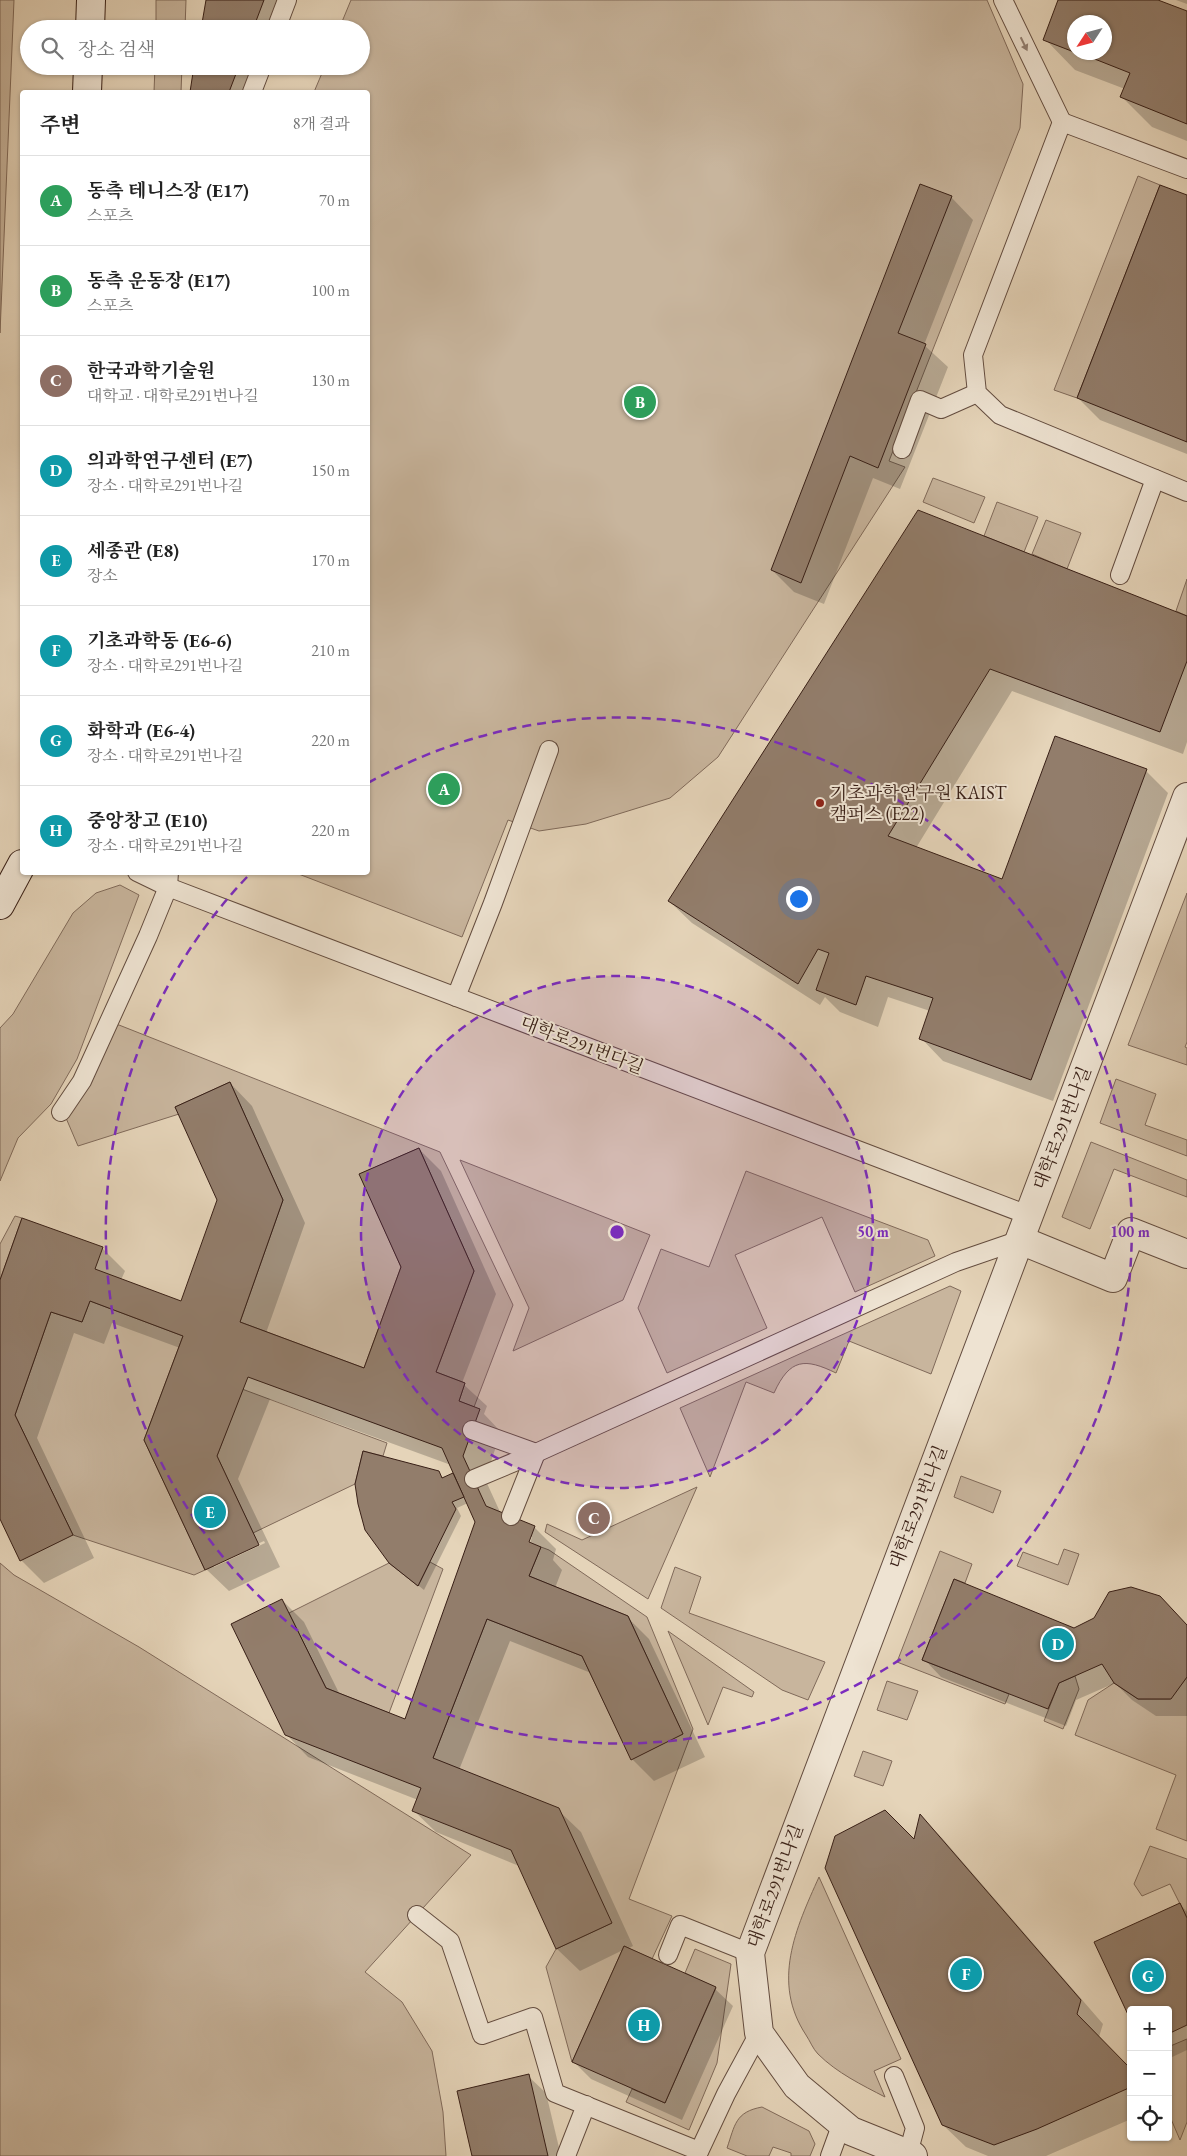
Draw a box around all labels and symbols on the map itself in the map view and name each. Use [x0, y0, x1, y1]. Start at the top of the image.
north arrow [1067, 15, 1112, 60]
one-way arrow [1021, 37, 1029, 51]
pin: B [624, 383, 656, 421]
pin: A [428, 770, 460, 808]
place label: 기초과학연구원 KAIST 캠퍼스 (E22) [830, 781, 1008, 825]
marker: 기초과학연구원 KAIST 캠퍼스 (E22) [814, 797, 826, 809]
your location [786, 886, 812, 912]
street label: 대학로291번다길 [517, 1010, 647, 1079]
street label: 대학로291번나길 [1027, 1063, 1096, 1193]
text: 50 m [857, 1222, 889, 1241]
text: 100 m [1110, 1222, 1150, 1241]
centre of rings [608, 1223, 626, 1241]
street label: 대학로291번나길 [883, 1442, 952, 1572]
pin: E [194, 1493, 226, 1531]
pin: C [578, 1499, 610, 1537]
pin: D [1042, 1625, 1074, 1663]
street label: 대학로291번나길 [741, 1821, 808, 1951]
pin: F [950, 1955, 982, 1993]
pin: G [1132, 1957, 1164, 1995]
pin: H [628, 2006, 660, 2044]

